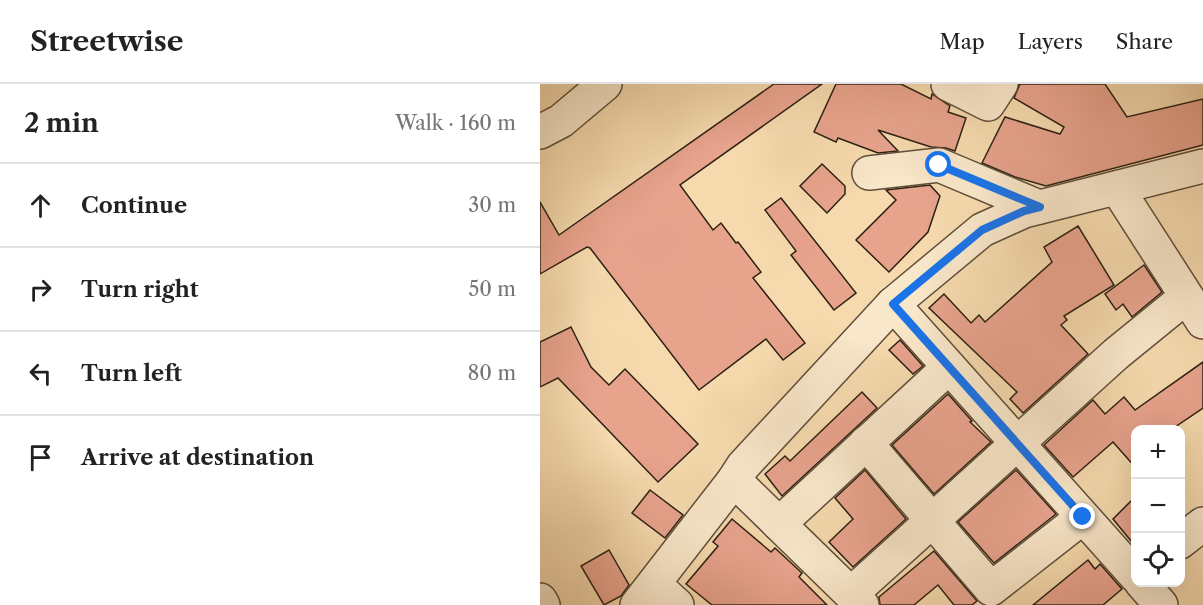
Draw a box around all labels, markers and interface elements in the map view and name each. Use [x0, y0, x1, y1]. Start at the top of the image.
text: Streetwise [30, 24, 184, 58]
text: Map [940, 29, 985, 54]
text: Layers [1018, 29, 1083, 54]
text: Share [1116, 29, 1173, 54]
text: 2 min [24, 107, 99, 139]
text: Walk · 160 m [395, 111, 516, 135]
route start [925, 151, 951, 177]
icon: ahead [24, 189, 57, 222]
text: Continue [81, 192, 187, 219]
text: 30 m [468, 193, 516, 217]
icon: right [24, 273, 57, 306]
text: Turn right [81, 276, 199, 303]
text: 50 m [469, 277, 516, 301]
icon: left [24, 357, 57, 390]
text: Turn left [81, 360, 182, 387]
text: 80 m [468, 361, 516, 385]
map controls [1131, 425, 1185, 587]
button: + [1131, 425, 1185, 479]
icon: arrive [24, 441, 57, 474]
text: Arrive at destination [81, 444, 314, 471]
button: − [1131, 479, 1185, 533]
route end [1069, 503, 1095, 529]
button: locate [1131, 533, 1185, 587]

